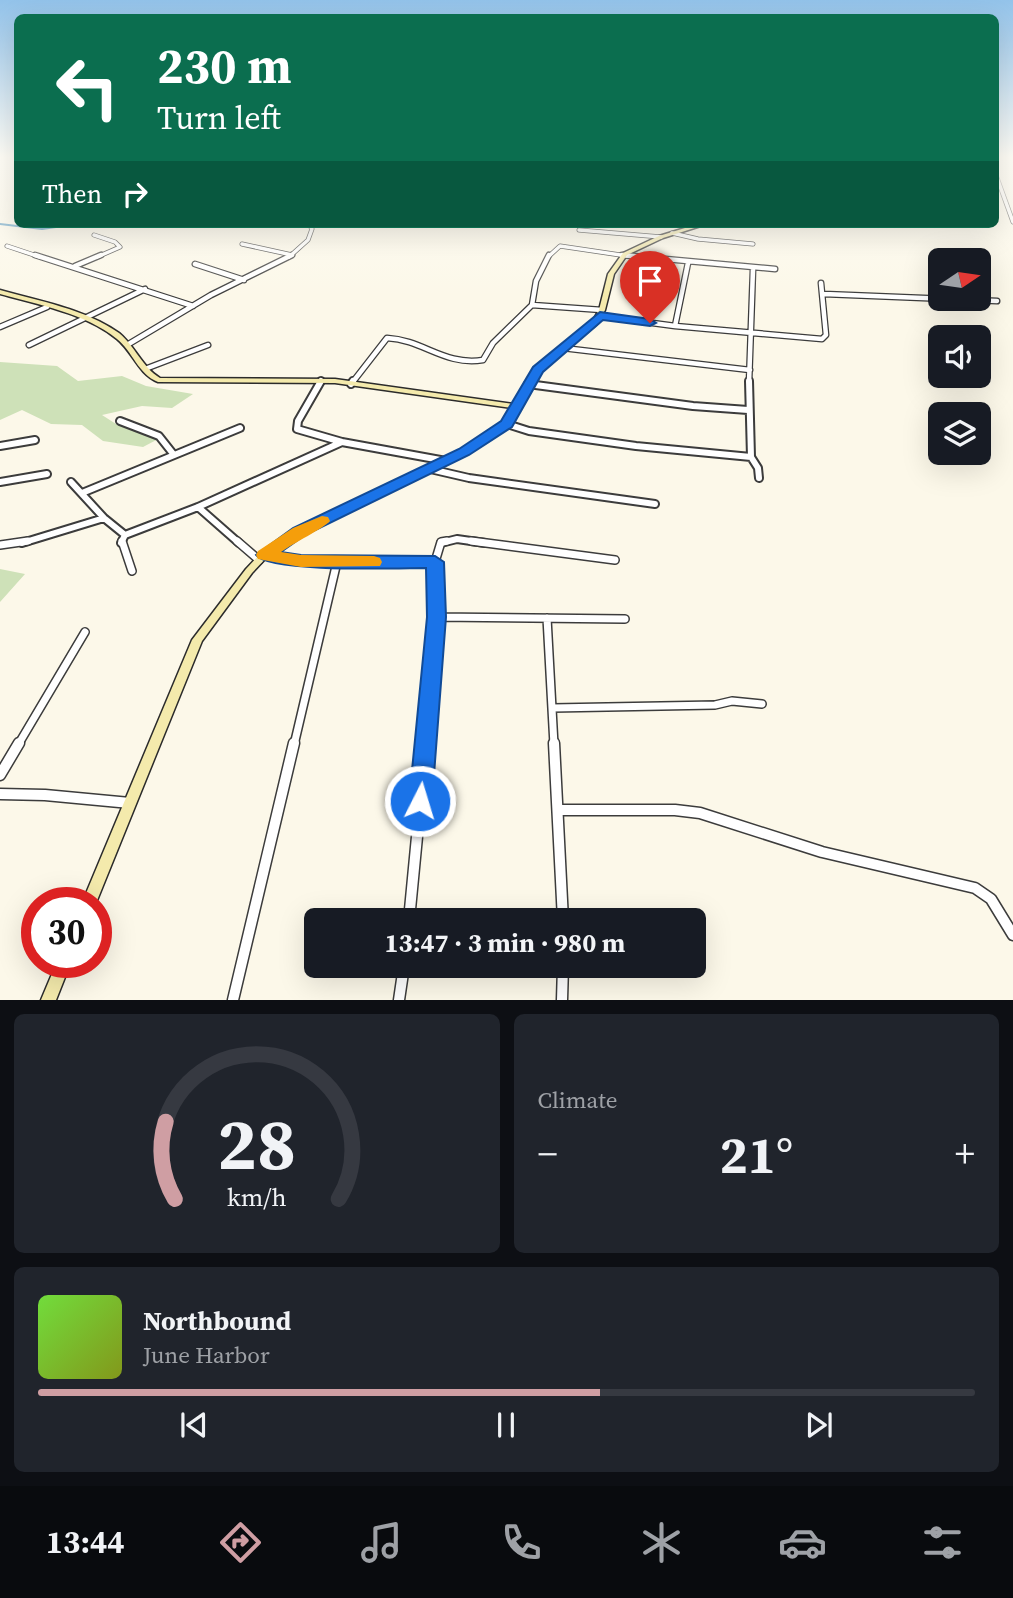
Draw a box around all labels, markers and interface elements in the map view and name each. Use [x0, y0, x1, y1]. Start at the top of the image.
text: 230 m [157, 32, 292, 99]
icon: left [42, 42, 133, 133]
text: Turn left [157, 96, 281, 140]
icon: right [116, 175, 154, 213]
text: Then [42, 176, 102, 212]
north arrow [928, 248, 990, 312]
map controls [928, 248, 991, 465]
pin [620, 251, 680, 323]
icon: arrive [631, 262, 669, 300]
button: sound [928, 325, 991, 388]
button: layers [928, 402, 991, 465]
position arrow [383, 764, 457, 838]
speed limit sign: 30 [21, 887, 112, 978]
text: 13:47 · 3 min · 980 m [385, 925, 625, 961]
text: Climate [538, 1084, 617, 1116]
text: 28 [217, 1095, 296, 1194]
text: 21° [720, 1119, 793, 1190]
text: − [538, 1128, 558, 1180]
text: + [955, 1128, 975, 1180]
text: km/h [227, 1180, 287, 1214]
text: Northbound [143, 1303, 291, 1339]
text: June Harbor [143, 1339, 270, 1371]
icon: previous [175, 1406, 213, 1444]
icon: pause [487, 1406, 525, 1444]
icon: next [800, 1406, 838, 1444]
icon: directions [216, 1518, 265, 1567]
icon: music [357, 1518, 406, 1567]
icon: phone [497, 1518, 546, 1567]
icon: climate [637, 1518, 686, 1567]
icon: car [778, 1518, 827, 1567]
icon: filters [918, 1518, 967, 1567]
text: 13:44 [46, 1520, 125, 1564]

